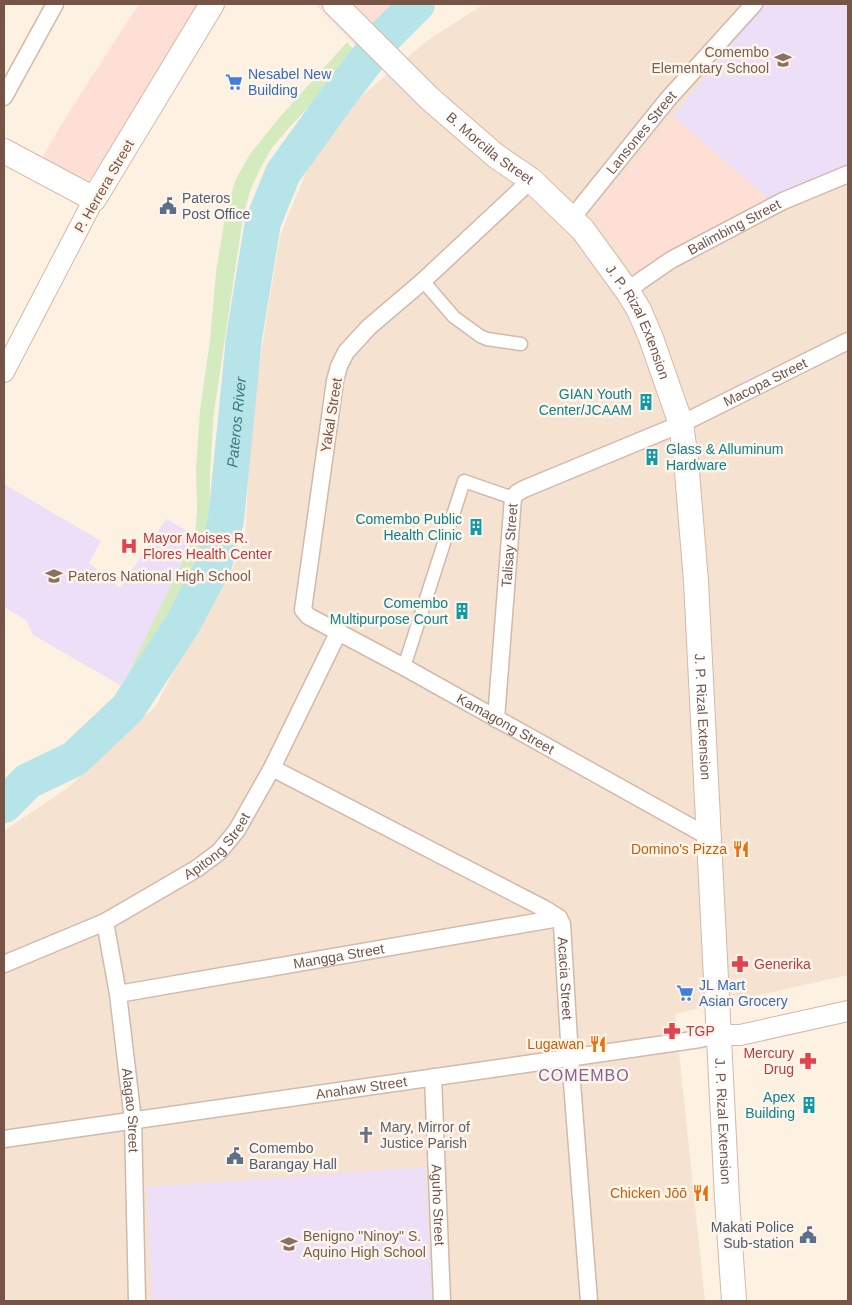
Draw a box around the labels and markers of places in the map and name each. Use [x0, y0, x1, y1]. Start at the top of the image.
place label: Comembo Elementary School [651, 44, 769, 76]
school or university icon: Comembo Elementary School [773, 50, 793, 70]
place label: Nesabel New Building [248, 66, 332, 98]
supermarket icon: Nesabel New Building [224, 72, 244, 92]
place label: Pateros Post Office [182, 190, 250, 222]
public building icon: Pateros Post Office [158, 196, 178, 216]
place label: GIAN Youth Center/JCAAM [539, 386, 632, 418]
building icon: GIAN Youth Center/JCAAM [636, 392, 656, 412]
place label: Glass & Alluminum Hardware [666, 441, 783, 473]
building icon: Glass & Alluminum Hardware [642, 447, 662, 467]
place label: Comembo Public Health Clinic [355, 511, 462, 543]
building icon: Comembo Public Health Clinic [466, 517, 486, 537]
place label: Mayor Moises R. Flores Health Center [143, 530, 273, 562]
hospital icon: Mayor Moises R. Flores Health Center [119, 536, 139, 556]
school or university icon: Pateros National High School [44, 566, 64, 586]
place label: Pateros National High School [68, 568, 251, 584]
place label: Comembo Multipurpose Court [330, 595, 448, 627]
building icon: Comembo Multipurpose Court [452, 601, 472, 621]
restaurant icon: Domino's Pizza [731, 839, 751, 859]
place label: Domino's Pizza [631, 841, 727, 857]
pharmacy icon: Generika [730, 954, 750, 974]
place label: Generika [754, 956, 811, 972]
place label: JL Mart Asian Grocery [699, 977, 788, 1009]
supermarket icon: JL Mart Asian Grocery [675, 983, 695, 1003]
pharmacy icon: TGP [662, 1021, 682, 1041]
place label: TGP [686, 1023, 715, 1039]
restaurant icon: Lugawan [588, 1034, 608, 1054]
place label: Lugawan [527, 1036, 584, 1052]
place label: Mercury Drug [743, 1045, 794, 1077]
pharmacy icon: Mercury Drug [798, 1051, 818, 1071]
place label: Apex Building [745, 1089, 795, 1121]
building icon: Apex Building [799, 1095, 819, 1115]
place label: Mary, Mirror of Justice Parish [380, 1119, 470, 1151]
church icon: Mary, Mirror of Justice Parish [356, 1125, 376, 1145]
place label: Comembo Barangay Hall [249, 1140, 337, 1172]
public building icon: Comembo Barangay Hall [225, 1146, 245, 1166]
restaurant icon: Chicken Jōō [691, 1183, 711, 1203]
place label: Chicken Jōō [610, 1185, 687, 1201]
place label: Makati Police Sub-station [711, 1219, 794, 1251]
public building icon: Makati Police Sub-station [798, 1225, 818, 1245]
place label: Benigno "Ninoy" S. Aquino High School [303, 1228, 426, 1260]
school or university icon: Benigno "Ninoy" S. Aquino High School [279, 1234, 299, 1254]

